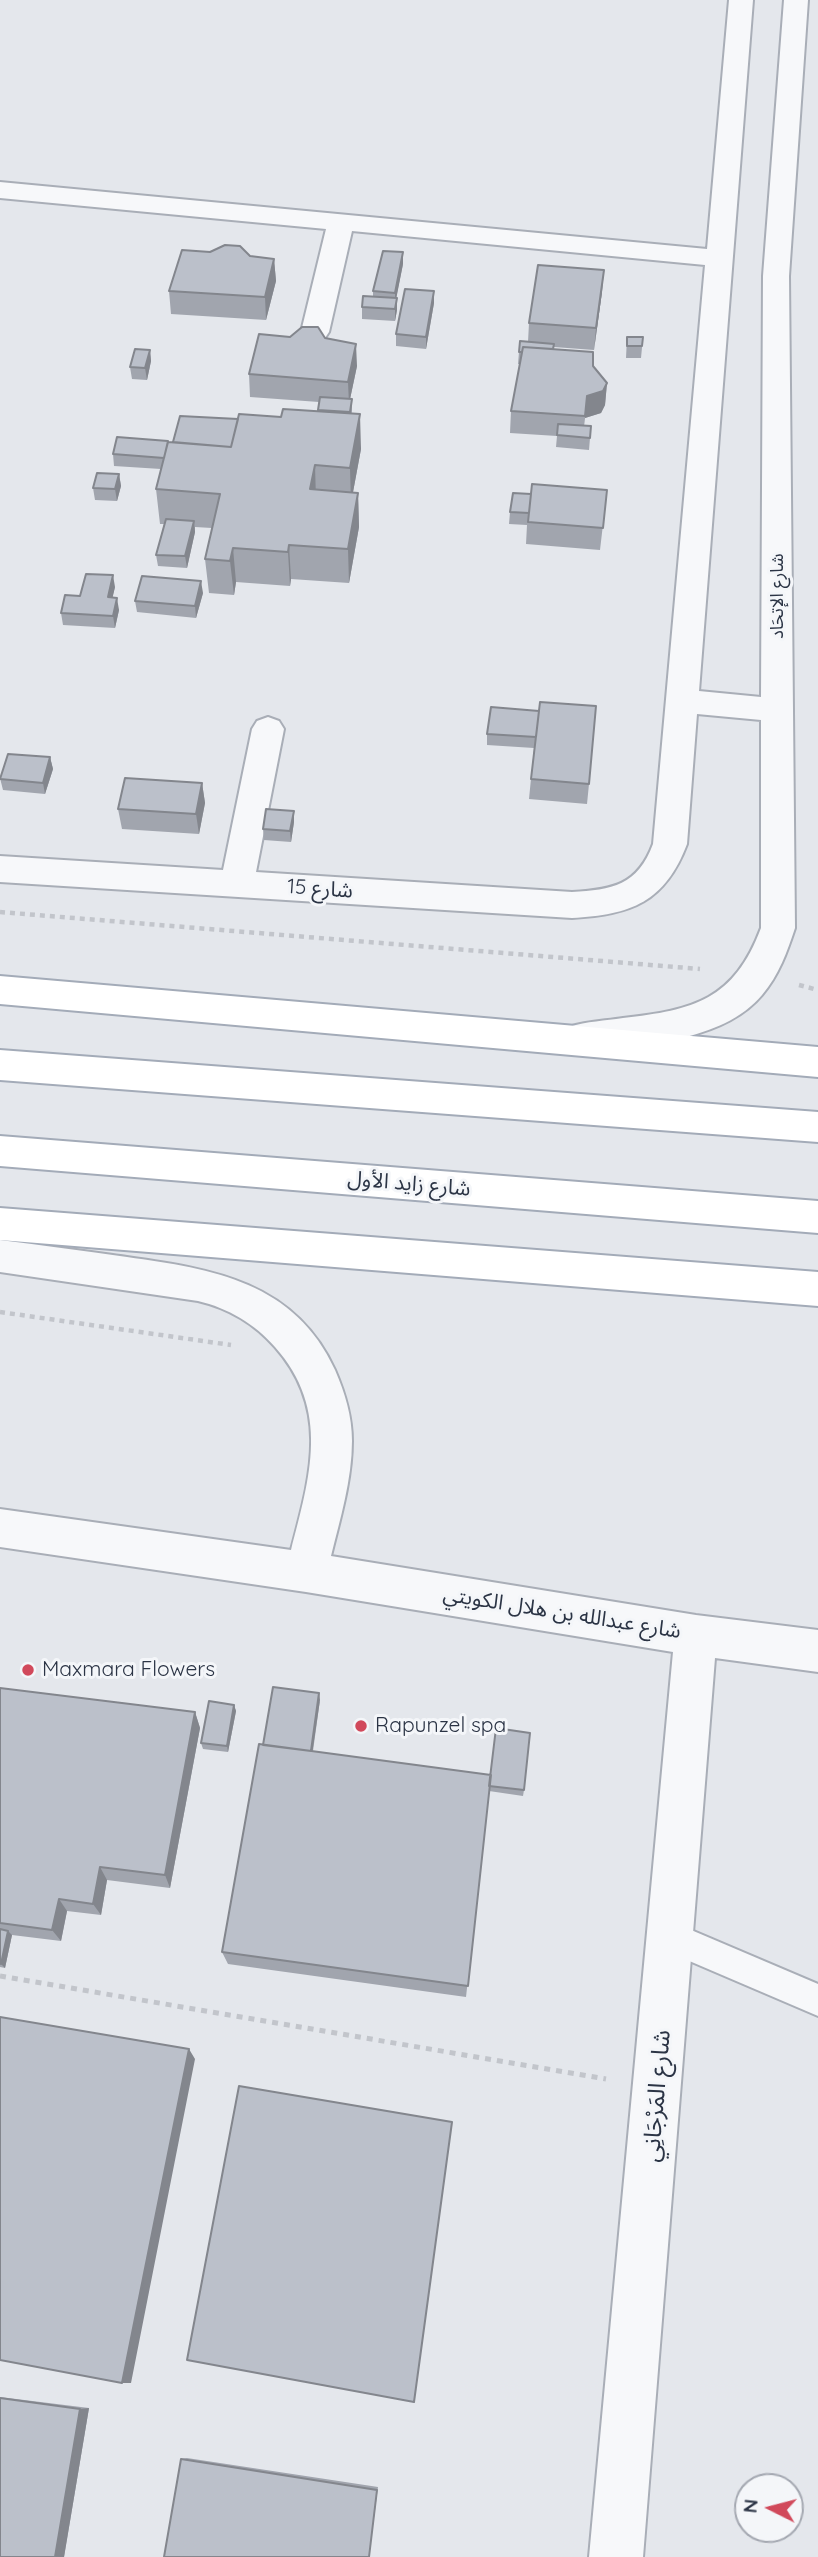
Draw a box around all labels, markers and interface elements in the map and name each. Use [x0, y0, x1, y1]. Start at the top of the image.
street label: شارع الإتحَاد [767, 553, 789, 639]
street label: شارع 15 [286, 874, 354, 904]
street label: شارع زايد الأول [347, 1166, 471, 1202]
street label: شارع عبدالله بن هلال الكويتي [441, 1582, 683, 1644]
place label: Maxmara Flowers [42, 1657, 215, 1683]
marker: Maxmara Flowers [20, 1662, 36, 1678]
place label: Rapunzel spa [375, 1713, 506, 1739]
marker: Rapunzel spa [353, 1718, 369, 1734]
street label: شارع المَرْجَانِي [637, 2029, 677, 2163]
north arrow [734, 2473, 804, 2543]
text: N [737, 2498, 763, 2514]

